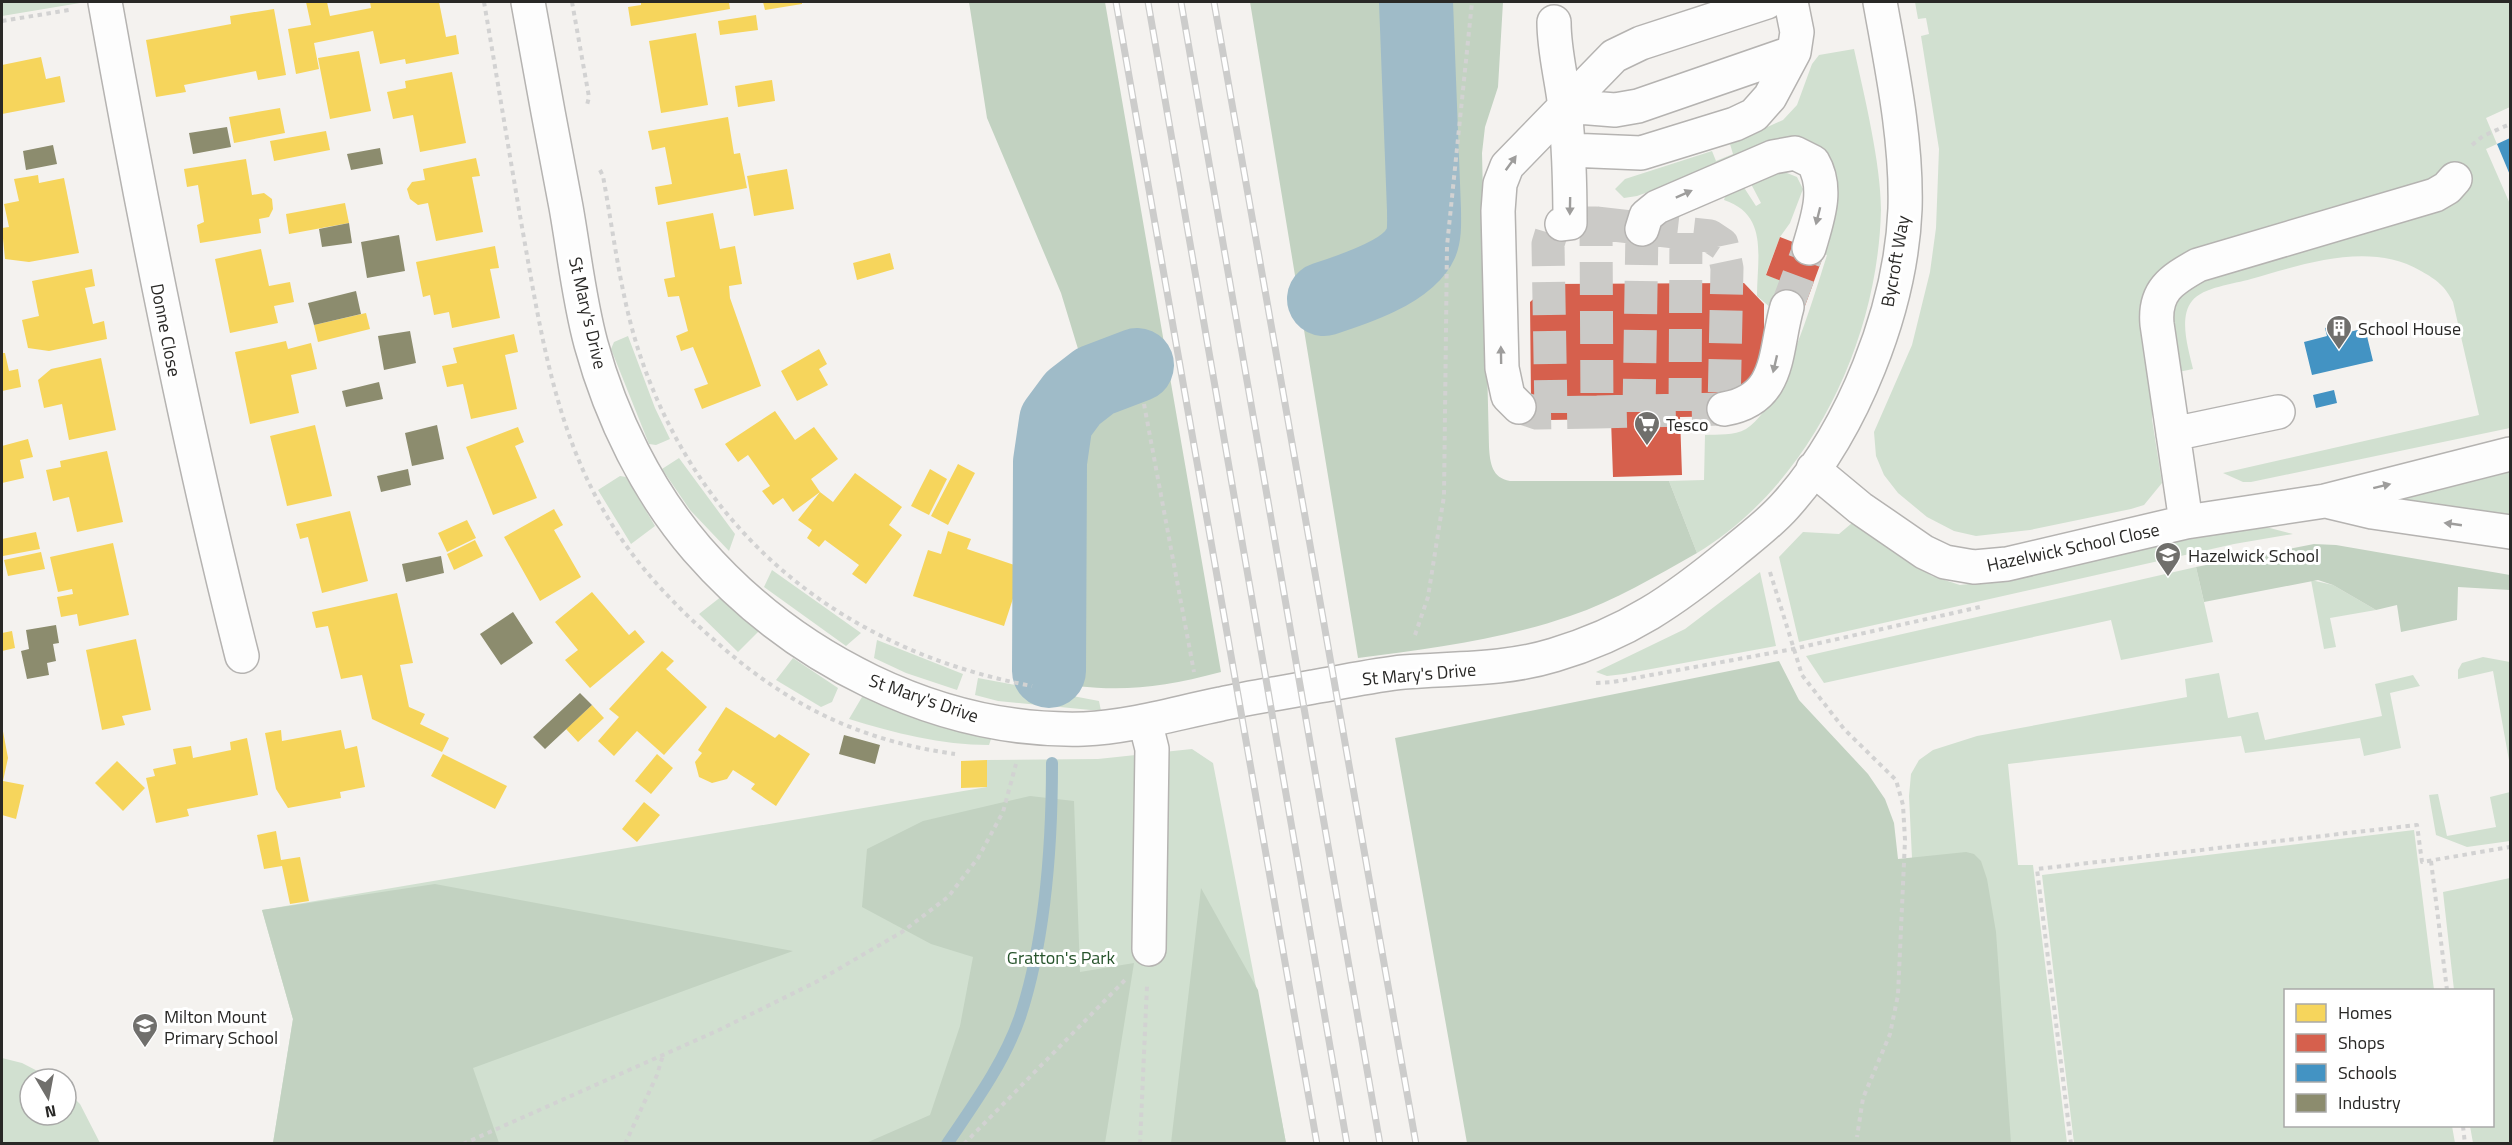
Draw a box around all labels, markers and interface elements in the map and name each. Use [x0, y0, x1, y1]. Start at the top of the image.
one-way arrow [1505, 155, 1517, 171]
one-way arrow [1676, 189, 1693, 198]
one-way arrow [1565, 197, 1575, 216]
one-way arrow [1812, 207, 1822, 225]
street label: Bycroft Way [1874, 213, 1916, 309]
street label: St Mary's Drive [562, 254, 614, 372]
street label: Donne Close [144, 281, 188, 379]
building icon: School House [2324, 313, 2354, 351]
place label: School House [2358, 315, 2461, 342]
one-way arrow [1497, 345, 1506, 364]
one-way arrow [1769, 355, 1779, 374]
supermarket icon: Tesco [1632, 409, 1662, 447]
place label: Tesco [1666, 411, 1709, 438]
one-way arrow [2373, 481, 2391, 491]
street label: Hazelwick School Close [1984, 516, 2162, 578]
one-way arrow [2443, 519, 2462, 528]
school or university icon: Hazelwick School [2153, 540, 2183, 578]
place label: Hazelwick School [2188, 542, 2319, 569]
street label: St Mary's Drive [1361, 656, 1477, 692]
street label: St Mary's Drive [866, 667, 982, 729]
park label: Gratton's Park [1007, 944, 1116, 971]
legend [2284, 989, 2494, 1127]
text: Homes [2338, 999, 2392, 1026]
place label: Milton Mount Primary School [164, 1003, 278, 1051]
school or university icon: Milton Mount Primary School [130, 1011, 160, 1049]
text: Shops [2338, 1029, 2385, 1056]
text: Schools [2338, 1059, 2397, 1086]
north arrow [18, 1067, 78, 1127]
text: Industry [2338, 1089, 2401, 1116]
text: N [43, 1099, 58, 1125]

